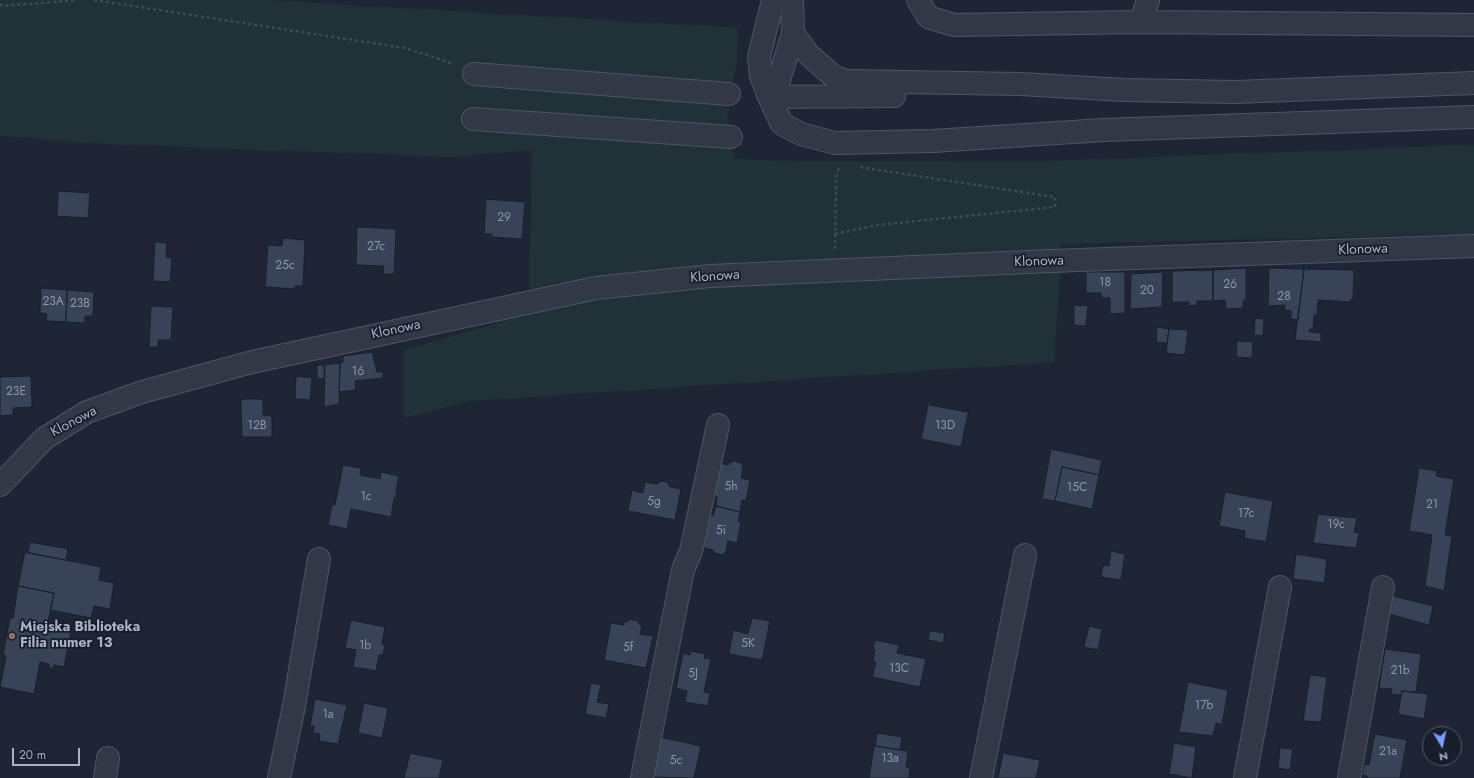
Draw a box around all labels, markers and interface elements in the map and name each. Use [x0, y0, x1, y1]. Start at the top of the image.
house number: 29 [497, 211, 511, 225]
house number: 27c [367, 240, 385, 254]
street label: Klonowa [1338, 241, 1388, 259]
street label: Klonowa [1014, 253, 1064, 271]
house number: 25c [275, 259, 295, 273]
street label: Klonowa [690, 267, 740, 287]
house number: 18 [1099, 276, 1111, 290]
house number: 26 [1223, 278, 1237, 292]
house number: 20 [1140, 284, 1154, 298]
house number: 28 [1277, 290, 1291, 304]
house number: 23A [42, 295, 64, 309]
house number: 23B [70, 297, 90, 311]
street label: Klonowa [370, 317, 422, 343]
house number: 16 [352, 365, 364, 379]
house number: 23E [6, 385, 26, 399]
street label: Klonowa [48, 403, 100, 441]
house number: 12B [248, 419, 266, 433]
house number: 13D [935, 419, 955, 433]
house number: 5h [724, 480, 738, 494]
house number: 15C [1067, 481, 1087, 495]
house number: 1c [360, 490, 372, 504]
house number: 5g [647, 495, 661, 509]
house number: 21 [1426, 498, 1438, 512]
house number: 17c [1238, 507, 1254, 521]
house number: 19c [1327, 518, 1345, 532]
house number: 5i [716, 524, 726, 538]
place label: Miejska Biblioteka Filia numer 13 [20, 620, 140, 652]
marker: Miejska Biblioteka Filia numer 13 [7, 631, 17, 641]
house number: 5K [741, 637, 755, 651]
house number: 1b [359, 639, 371, 653]
house number: 5f [623, 641, 633, 655]
house number: 13C [889, 662, 909, 676]
house number: 21b [1390, 664, 1410, 678]
house number: 5J [688, 667, 698, 681]
house number: 17b [1195, 699, 1213, 713]
house number: 1a [322, 708, 334, 722]
north arrow [1422, 726, 1462, 766]
scale bar [14, 740, 82, 766]
house number: 21a [1379, 745, 1397, 759]
text: 20 m [19, 746, 46, 764]
text: N [1438, 748, 1449, 765]
house number: 13a [881, 752, 899, 766]
house number: 5c [670, 754, 682, 768]

